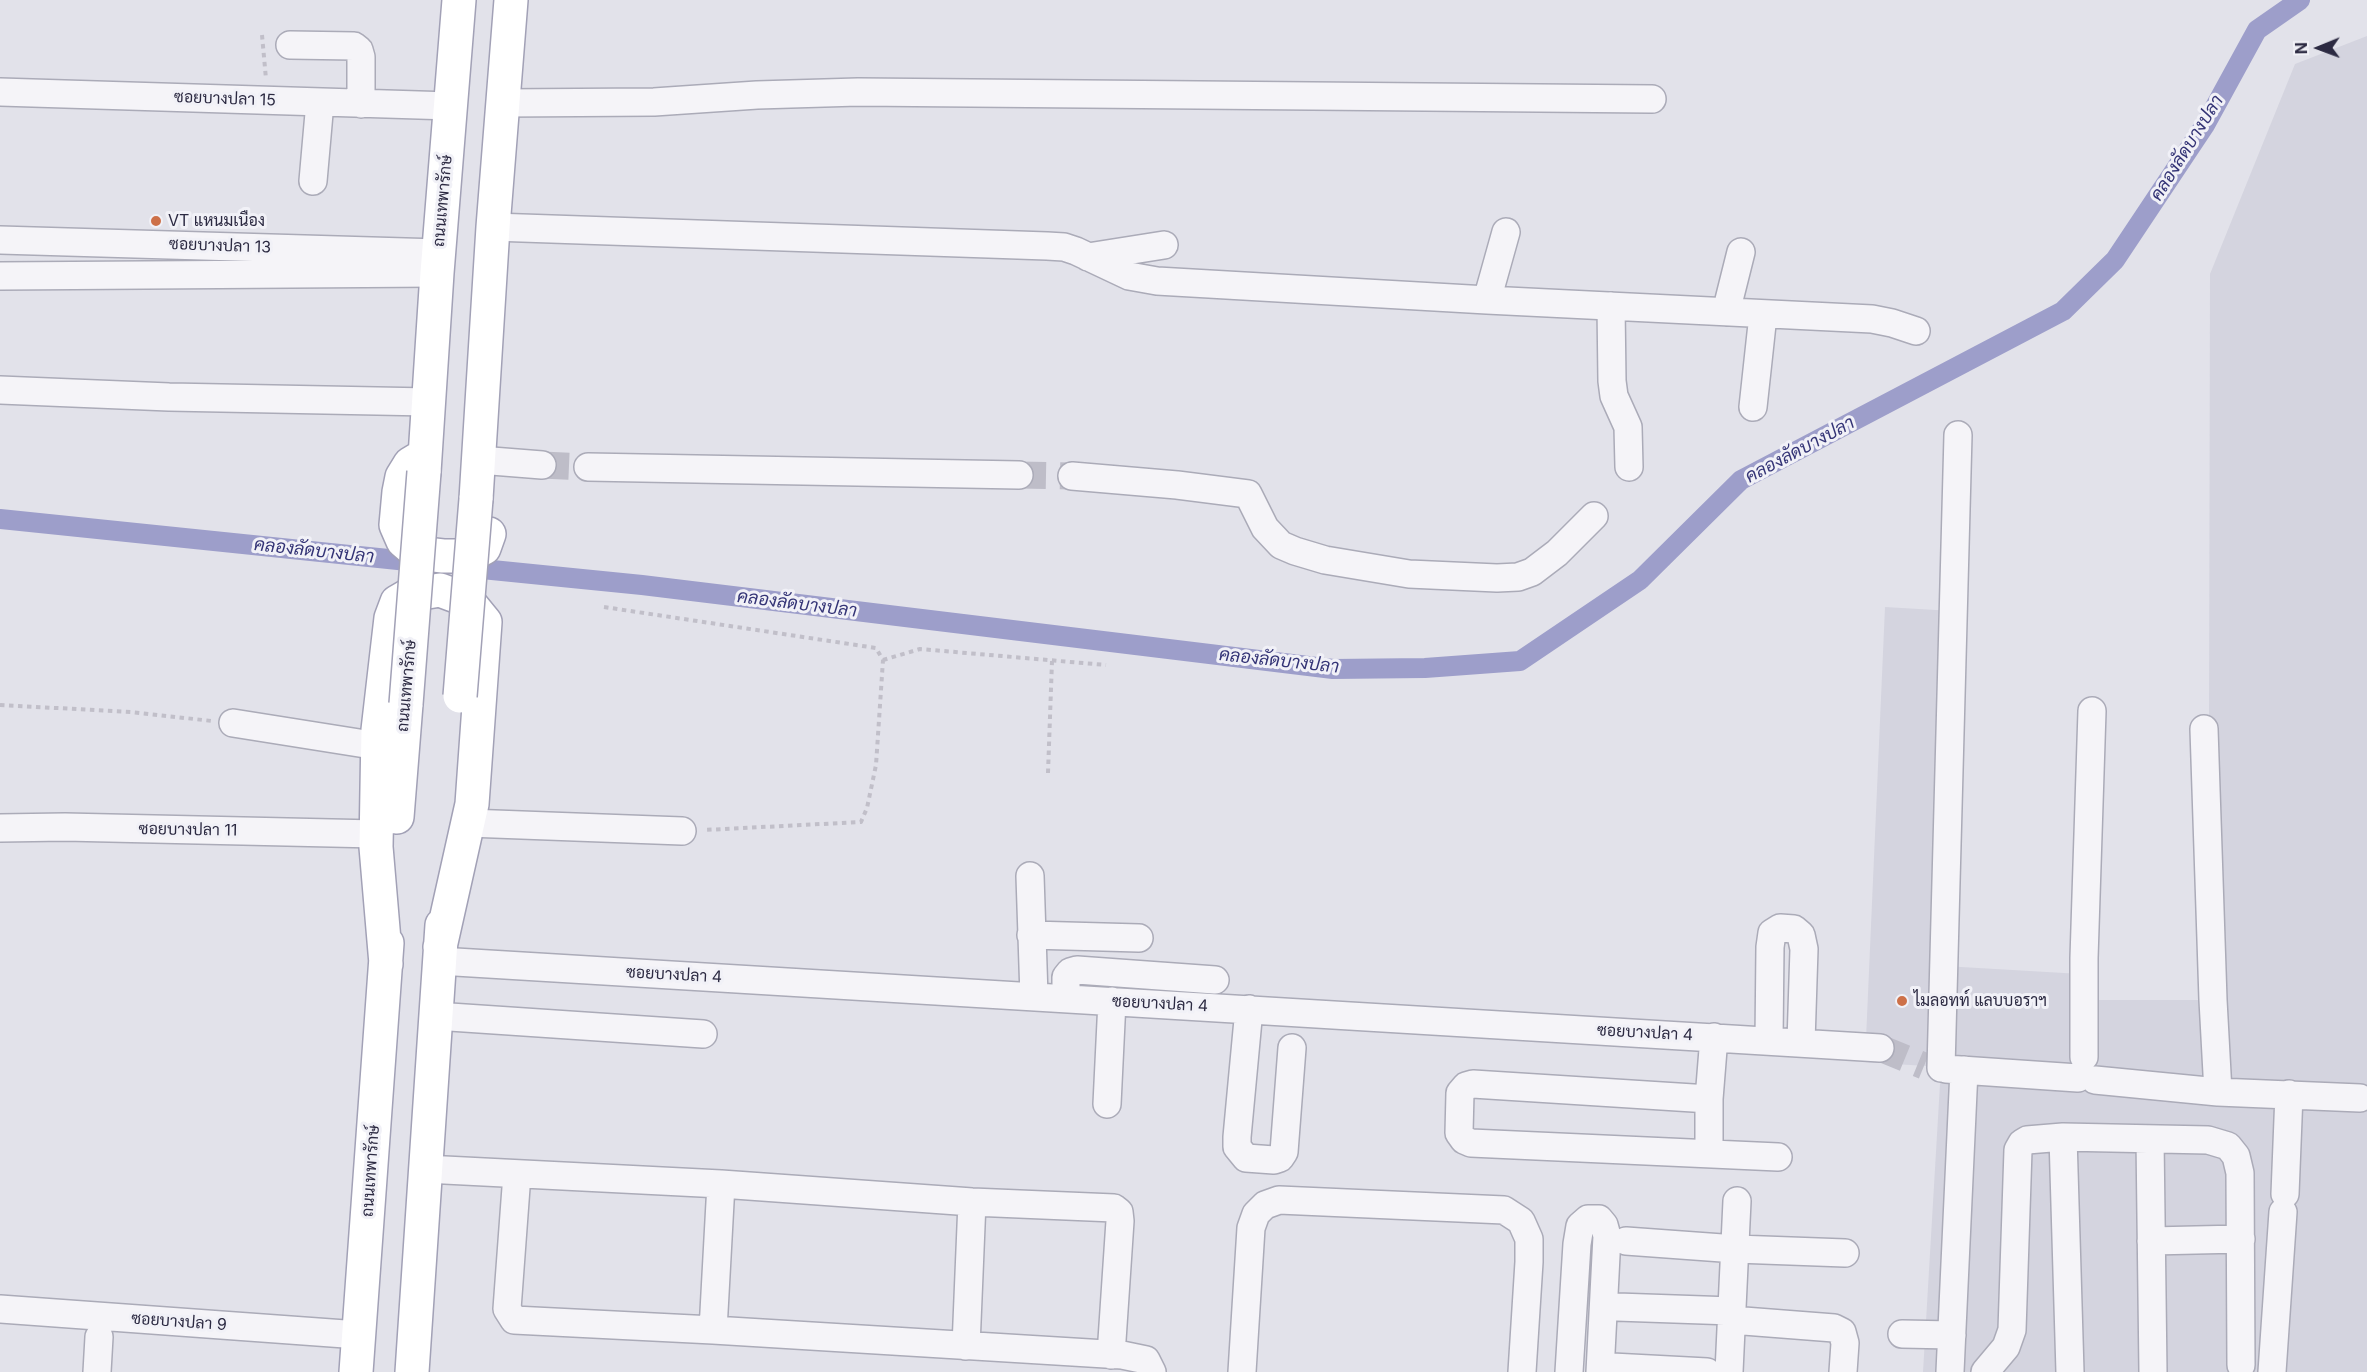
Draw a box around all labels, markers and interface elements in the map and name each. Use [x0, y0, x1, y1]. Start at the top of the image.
north arrow [2289, 18, 2349, 78]
text: N [2291, 42, 2311, 55]
street label: ซอยบางปลา 15 [174, 88, 276, 110]
water label: คลองลัดบางปลา [2146, 91, 2228, 205]
street label: ถนนเทพารักษ์ [429, 154, 457, 248]
place label: VT แหนมเนือง [168, 211, 265, 231]
marker: VT แหนมเนือง [149, 214, 163, 228]
street label: ซอยบางปลา 13 [169, 235, 271, 257]
water label: คลองลัดบางปลา [1742, 412, 1858, 488]
water label: คลองลัดบางปลา [253, 534, 375, 568]
water label: คลองลัดบางปลา [736, 586, 858, 622]
street label: ถนนเทพารักษ์ [393, 639, 421, 733]
water label: คลองลัดบางปลา [1218, 644, 1340, 678]
street label: ซอยบางปลา 11 [138, 820, 238, 840]
street label: ซอยบางปลา 4 [626, 963, 722, 987]
place label: ไมลอทท์ แลบบอราฯ [1914, 991, 2047, 1011]
street label: ซอยบางปลา 4 [1112, 992, 1208, 1016]
marker: ไมลอทท์ แลบบอราฯ [1895, 994, 1909, 1008]
street label: ซอยบางปลา 4 [1597, 1021, 1693, 1045]
street label: ถนนเทพารักษ์ [358, 1124, 384, 1218]
street label: ซอยบางปลา 9 [131, 1309, 227, 1335]

